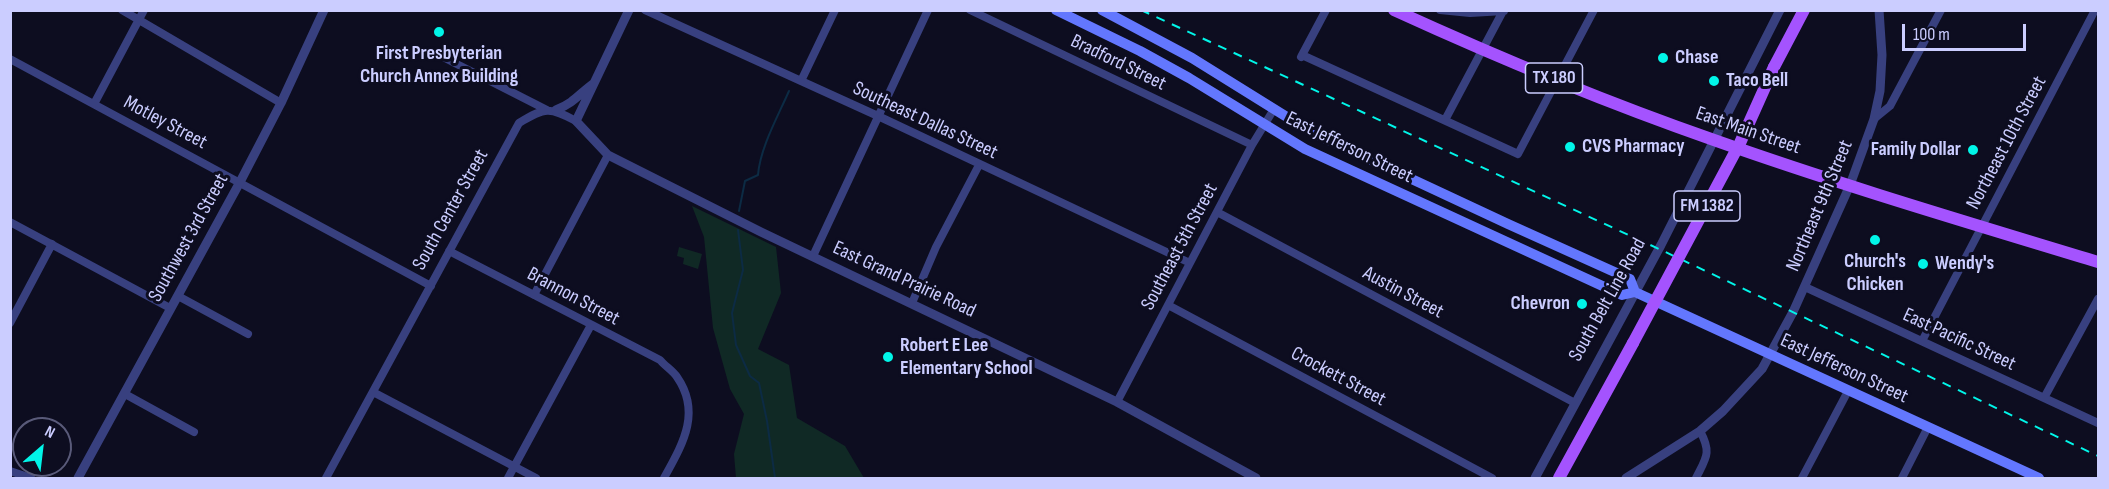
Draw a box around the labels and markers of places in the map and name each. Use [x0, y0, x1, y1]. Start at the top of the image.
marker: First Presbyterian Church Annex Building [432, 25, 446, 39]
place label: First Presbyterian Church Annex Building [360, 42, 518, 89]
place label: Chase [1675, 46, 1719, 70]
marker: Chase [1656, 51, 1670, 65]
place label: Taco Bell [1726, 69, 1788, 93]
marker: Taco Bell [1707, 74, 1721, 88]
place label: CVS Pharmacy [1582, 135, 1685, 159]
place label: Family Dollar [1871, 138, 1961, 162]
marker: CVS Pharmacy [1563, 140, 1577, 154]
marker: Family Dollar [1966, 143, 1980, 157]
marker: Church's Chicken [1868, 233, 1882, 247]
place label: Church's Chicken [1844, 250, 1906, 297]
place label: Wendy's [1935, 252, 1994, 276]
marker: Wendy's [1916, 257, 1930, 271]
place label: Chevron [1510, 292, 1570, 316]
marker: Chevron [1575, 297, 1589, 311]
place label: Robert E Lee Elementary School [900, 334, 1033, 381]
marker: Robert E Lee Elementary School [881, 350, 895, 364]

